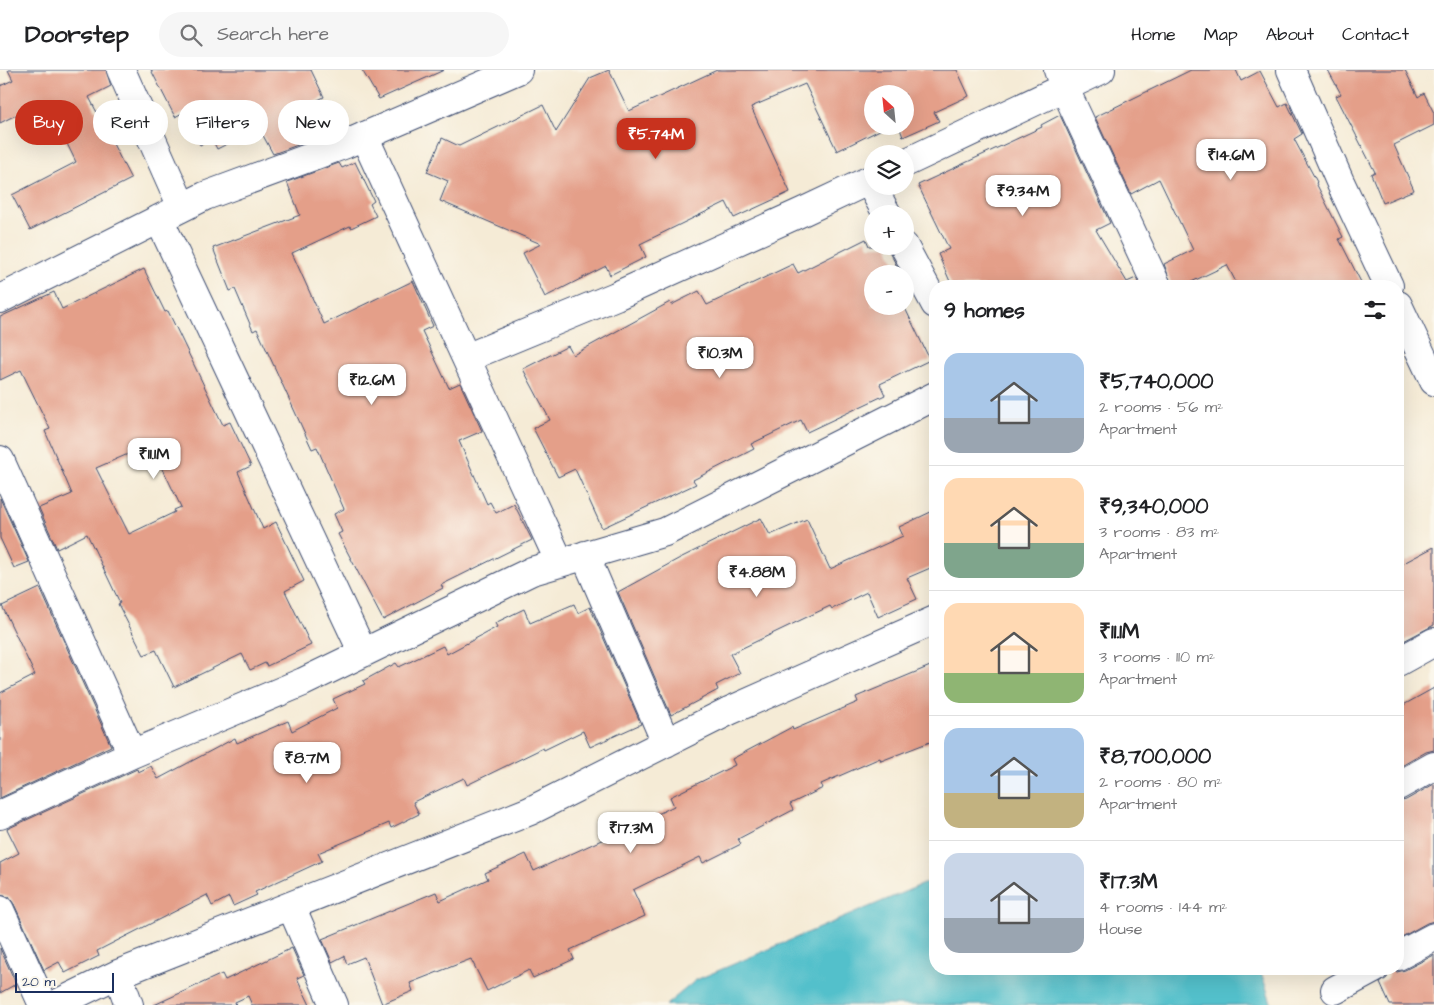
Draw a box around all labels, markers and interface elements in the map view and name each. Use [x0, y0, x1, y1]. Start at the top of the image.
search box [159, 12, 509, 57]
text: Doorstep [25, 18, 129, 52]
icon: search [177, 21, 205, 49]
text: Search here [217, 21, 329, 48]
text: Home [1131, 22, 1176, 47]
text: Map [1204, 22, 1238, 47]
text: About [1266, 22, 1314, 47]
text: Contact [1342, 22, 1409, 47]
north arrow [864, 85, 914, 135]
map controls [864, 85, 914, 315]
chip: Buy [15, 100, 83, 145]
chip: Rent [93, 100, 168, 145]
chip: Filters [178, 100, 268, 145]
chip: New [278, 100, 349, 145]
pin: ₹5.74M [615, 118, 697, 160]
text: ₹5.74M [628, 123, 684, 145]
pin: ₹14.6M [1190, 138, 1272, 181]
text: ₹14.6M [1207, 144, 1255, 166]
button: layers [864, 145, 914, 195]
pin: ₹9.34M [982, 174, 1064, 217]
text: ₹9.34M [997, 180, 1049, 202]
button: + [864, 205, 914, 255]
button: − [864, 265, 914, 315]
text: 9 homes [944, 296, 1025, 325]
icon: filters [1361, 296, 1389, 324]
pin: ₹10.3M [679, 336, 761, 379]
text: ₹10.3M [698, 342, 742, 364]
pin: ₹12.6M [331, 364, 413, 406]
text: ₹5,740,000 [1099, 367, 1214, 396]
text: ₹12.6M [349, 369, 395, 391]
icon: home [984, 373, 1044, 433]
text: 2 rooms · 56 m² [1099, 396, 1223, 418]
text: Apartment [1099, 418, 1177, 440]
pin: ₹11.1M [113, 438, 195, 480]
text: ₹11.1M [139, 443, 169, 465]
text: ₹9,340,000 [1099, 492, 1208, 521]
icon: home [984, 498, 1044, 558]
text: 3 rooms · 83 m² [1099, 521, 1219, 543]
text: Apartment [1099, 543, 1177, 565]
pin: ₹4.88M [716, 556, 798, 598]
text: ₹4.88M [729, 561, 785, 583]
text: ₹11.1M [1099, 617, 1139, 646]
icon: home [984, 623, 1044, 683]
text: 3 rooms · 110 m² [1099, 646, 1215, 668]
text: Apartment [1099, 668, 1177, 690]
pin: ₹8.7M [272, 742, 342, 784]
text: ₹8,700,000 [1099, 742, 1211, 771]
text: ₹8.7M [285, 747, 329, 769]
icon: home [984, 748, 1044, 808]
text: 2 rooms · 80 m² [1099, 771, 1222, 793]
text: Apartment [1099, 793, 1177, 815]
pin: ₹17.3M [590, 812, 672, 854]
text: ₹17.3M [609, 817, 653, 839]
text: ₹17.3M [1099, 867, 1158, 896]
icon: home [984, 873, 1044, 933]
text: 4 rooms · 144 m² [1099, 896, 1227, 918]
text: House [1099, 918, 1143, 940]
scale bar [15, 970, 114, 993]
text: 20 m [22, 972, 55, 992]

